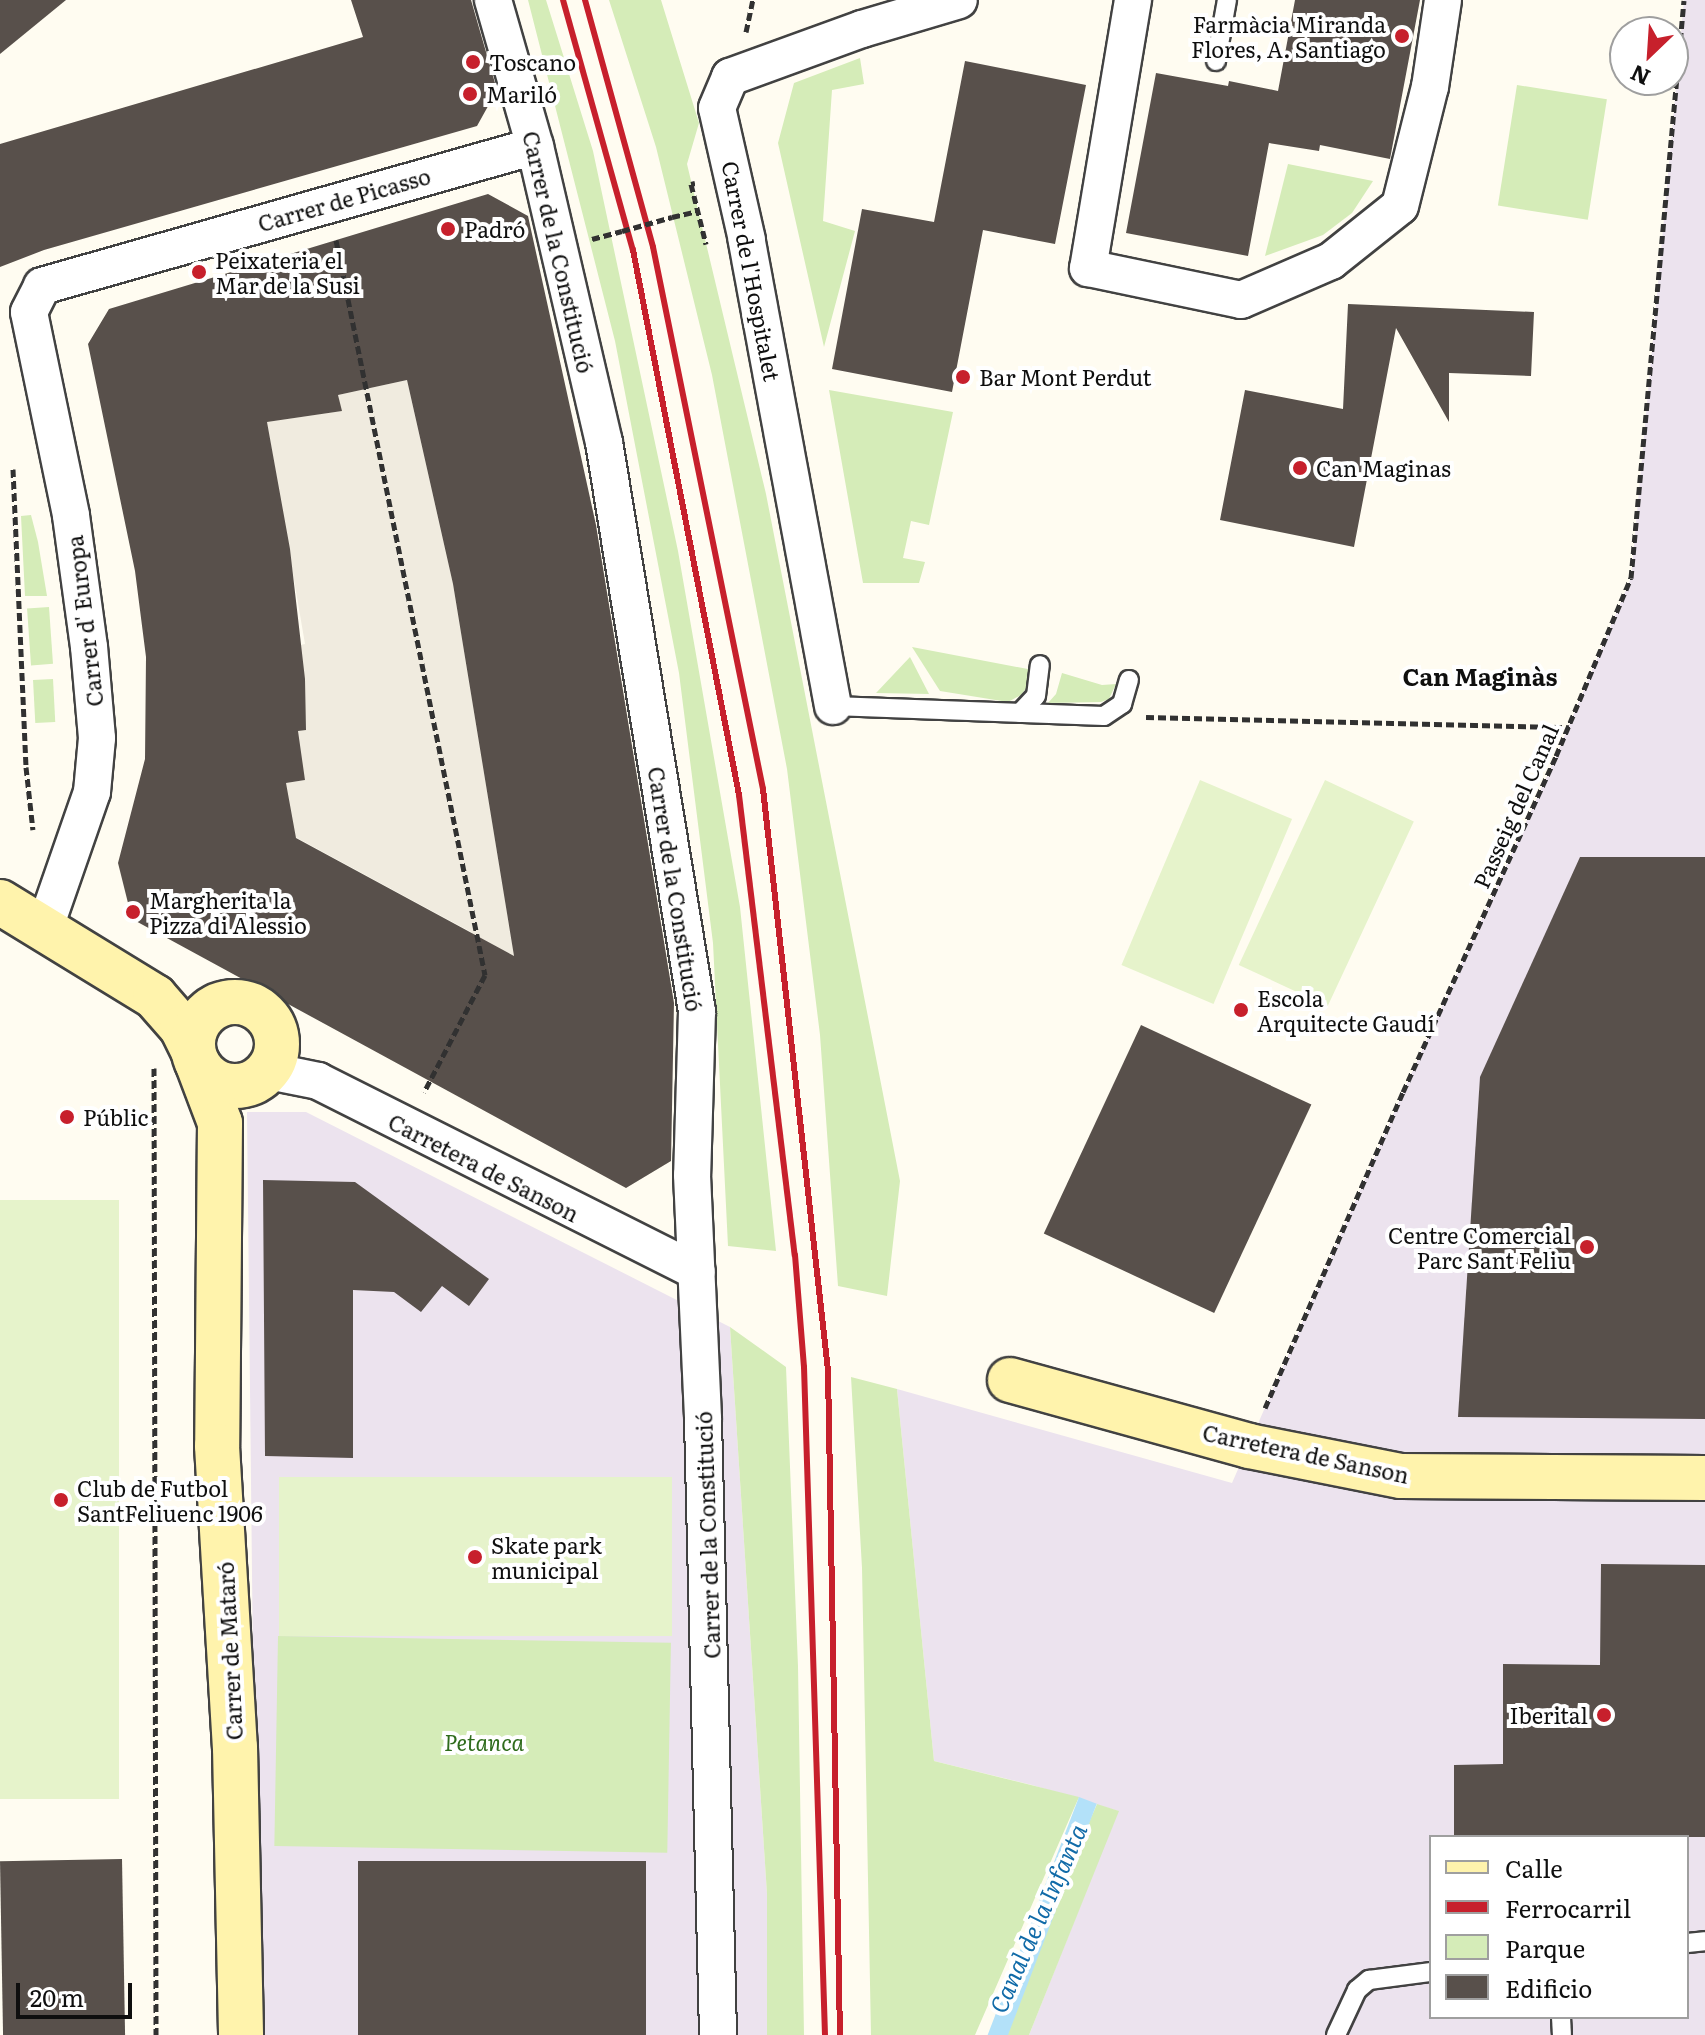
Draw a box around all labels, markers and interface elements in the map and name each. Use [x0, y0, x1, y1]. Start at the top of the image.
place label: Farmàcia Miranda Flores, A. Santiago [1191, 10, 1386, 62]
north arrow [1609, 16, 1689, 96]
marker: Farmàcia Miranda Flores, A. Santiago [1393, 27, 1411, 45]
place label: Toscano [489, 49, 576, 75]
marker: Toscano [464, 53, 482, 71]
text: N [1624, 58, 1655, 95]
place label: Mariló [486, 81, 557, 107]
marker: Mariló [461, 85, 479, 103]
street label: Carrer de la Constitució [518, 128, 600, 376]
street label: Carrer de l'Hospitalet [718, 159, 786, 383]
street label: Carrer de Picasso [255, 162, 433, 236]
place label: Padró [464, 216, 525, 242]
marker: Padró [439, 220, 457, 238]
place label: Peixateria el Mar de la Susi [215, 246, 360, 298]
marker: Peixateria el Mar de la Susi [190, 263, 208, 281]
place label: Bar Mont Perdut [979, 364, 1151, 390]
marker: Bar Mont Perdut [954, 368, 972, 386]
place label: Can Maginas [1316, 455, 1451, 481]
marker: Can Maginas [1291, 459, 1309, 477]
street label: Carrer d' Europa [60, 534, 108, 708]
district label: Can Maginàs [1403, 662, 1557, 690]
street label: Passeig del Canal [1467, 720, 1563, 892]
street label: Carrer de la Constitució [644, 765, 708, 1013]
place label: Margherita la Pizza di Alessio [149, 886, 307, 938]
marker: Margherita la Pizza di Alessio [124, 903, 142, 921]
place label: Escola Arquitecte Gaudí [1257, 984, 1435, 1036]
marker: Escola Arquitecte Gaudí [1232, 1001, 1250, 1019]
place label: Públic [83, 1104, 148, 1130]
marker: Públic [58, 1108, 76, 1126]
street label: Carretera de Sanson [384, 1108, 584, 1226]
place label: Centre Comercial Parc Sant Feliu [1388, 1221, 1571, 1272]
marker: Centre Comercial Parc Sant Feliu [1578, 1238, 1596, 1256]
street label: Carrer de la Constitució [689, 1411, 725, 1659]
street label: Carretera de Sanson [1200, 1418, 1412, 1488]
place label: Club de Futbol SantFeliuenc 1906 [77, 1474, 263, 1526]
marker: Club de Futbol SantFeliuenc 1906 [52, 1491, 70, 1509]
place label: Skate park municipal [491, 1531, 602, 1582]
marker: Skate park municipal [466, 1548, 484, 1566]
street label: Carrer de Mataró [211, 1561, 247, 1741]
place label: Iberital [1509, 1702, 1588, 1728]
marker: Iberital [1595, 1706, 1613, 1724]
park label: Petanca [444, 1729, 524, 1755]
water label: Canal de la Infanta [982, 1819, 1092, 2017]
legend [1429, 1835, 1689, 2019]
text: Calle [1505, 1850, 1563, 1885]
text: Ferrocarril [1505, 1890, 1631, 1925]
text: Parque [1505, 1930, 1585, 1965]
scale bar [20, 1967, 136, 2017]
text: Edificio [1505, 1970, 1592, 2005]
text: 20 m [30, 1979, 84, 2014]

